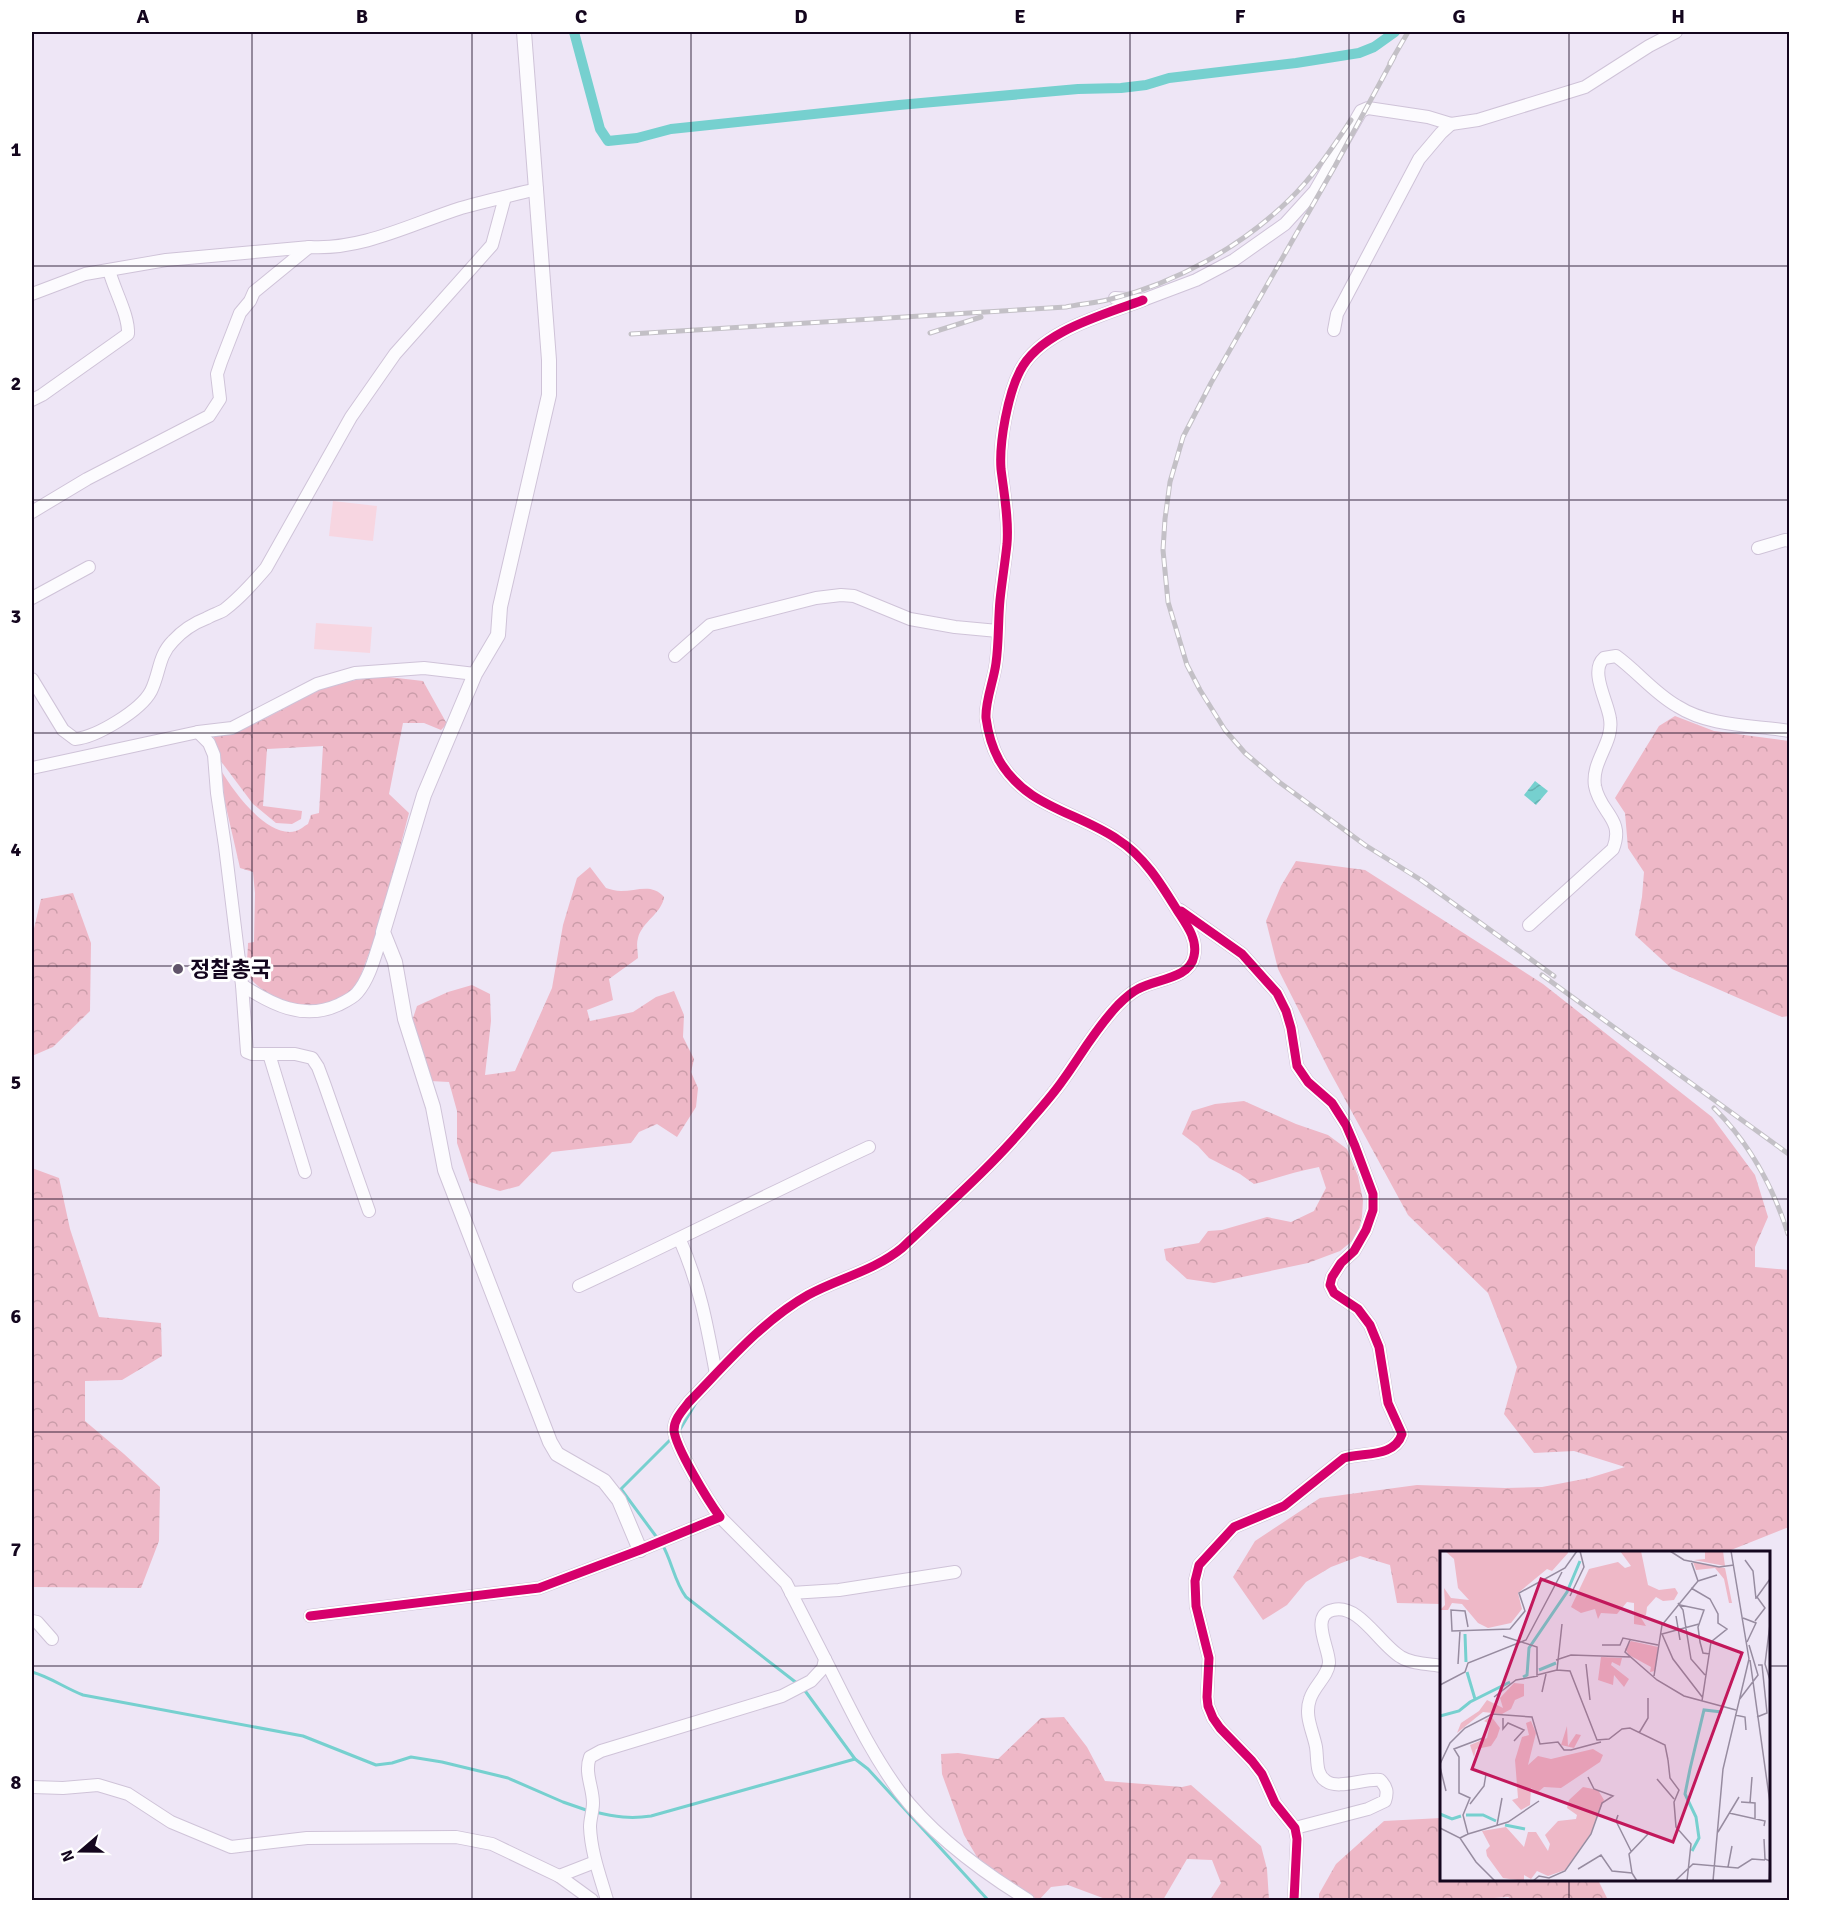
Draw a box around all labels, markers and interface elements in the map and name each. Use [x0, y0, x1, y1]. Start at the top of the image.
text: A [137, 4, 150, 29]
text: B [356, 4, 368, 29]
text: C [575, 4, 587, 29]
text: D [794, 4, 808, 29]
text: E [1014, 4, 1026, 29]
text: F [1235, 4, 1246, 29]
text: G [1452, 4, 1466, 29]
text: H [1671, 4, 1685, 29]
text: 1 [11, 137, 22, 162]
text: 2 [11, 371, 21, 396]
text: 3 [11, 604, 21, 629]
text: 4 [11, 837, 22, 862]
place label: 정찰총국 [190, 956, 271, 983]
marker: 정찰총국 [171, 962, 185, 976]
text: 5 [11, 1070, 21, 1095]
text: 6 [11, 1304, 22, 1329]
text: 7 [11, 1537, 22, 1562]
inset map [1440, 1551, 1770, 1881]
text: 8 [11, 1770, 22, 1795]
north arrow [51, 1821, 111, 1881]
text: N [57, 1847, 79, 1864]

